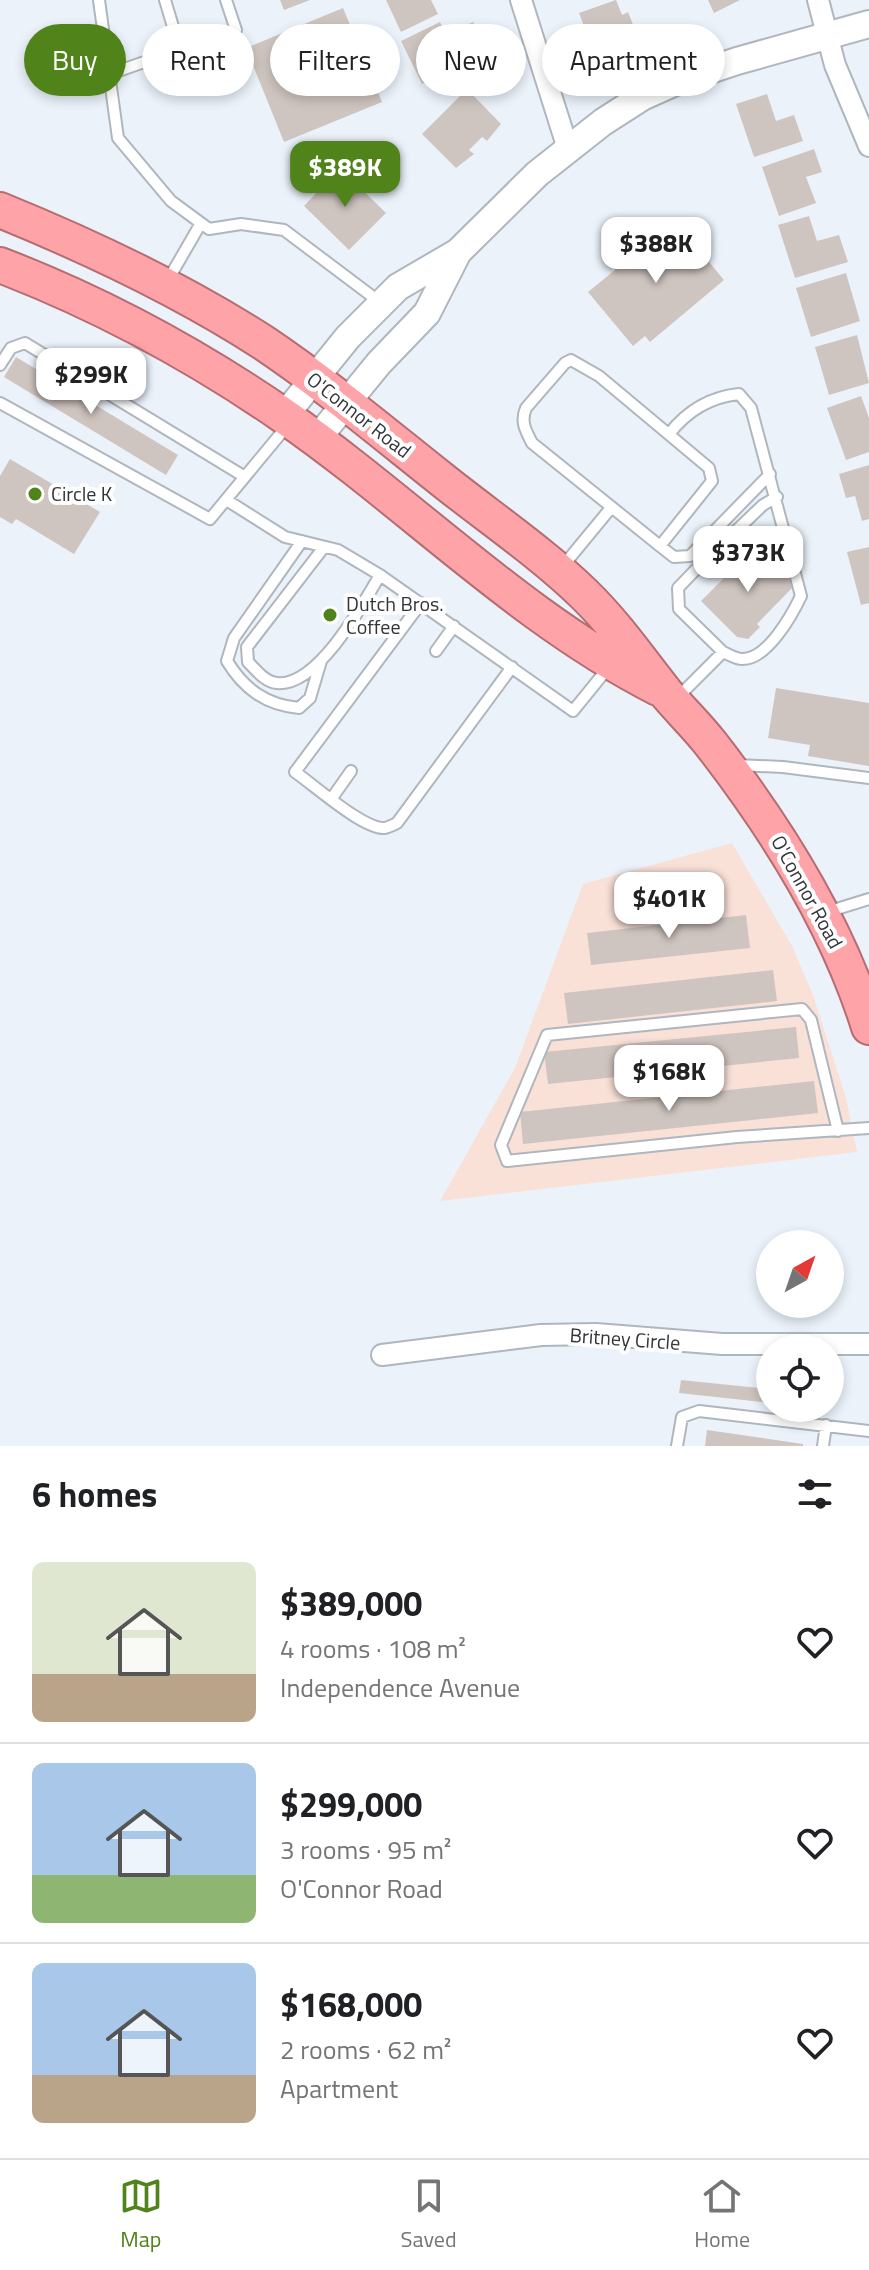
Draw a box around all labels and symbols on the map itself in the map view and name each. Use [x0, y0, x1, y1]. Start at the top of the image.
pin: $389K [289, 141, 401, 209]
pin: $388K [600, 217, 712, 285]
pin: $299K [35, 348, 147, 416]
street label: O'Connor Road [300, 364, 418, 465]
place label: Circle K [51, 478, 113, 509]
marker: Circle K [26, 485, 44, 503]
pin: $373K [692, 526, 804, 594]
place label: Dutch Bros. Coffee [346, 588, 444, 642]
marker: Dutch Bros. Coffee [321, 606, 339, 624]
street label: O'Connor Road [764, 829, 851, 954]
pin: $401K [613, 872, 725, 940]
pin: $168K [613, 1045, 725, 1113]
north arrow [756, 1230, 844, 1318]
street label: Britney Circle [569, 1319, 681, 1358]

